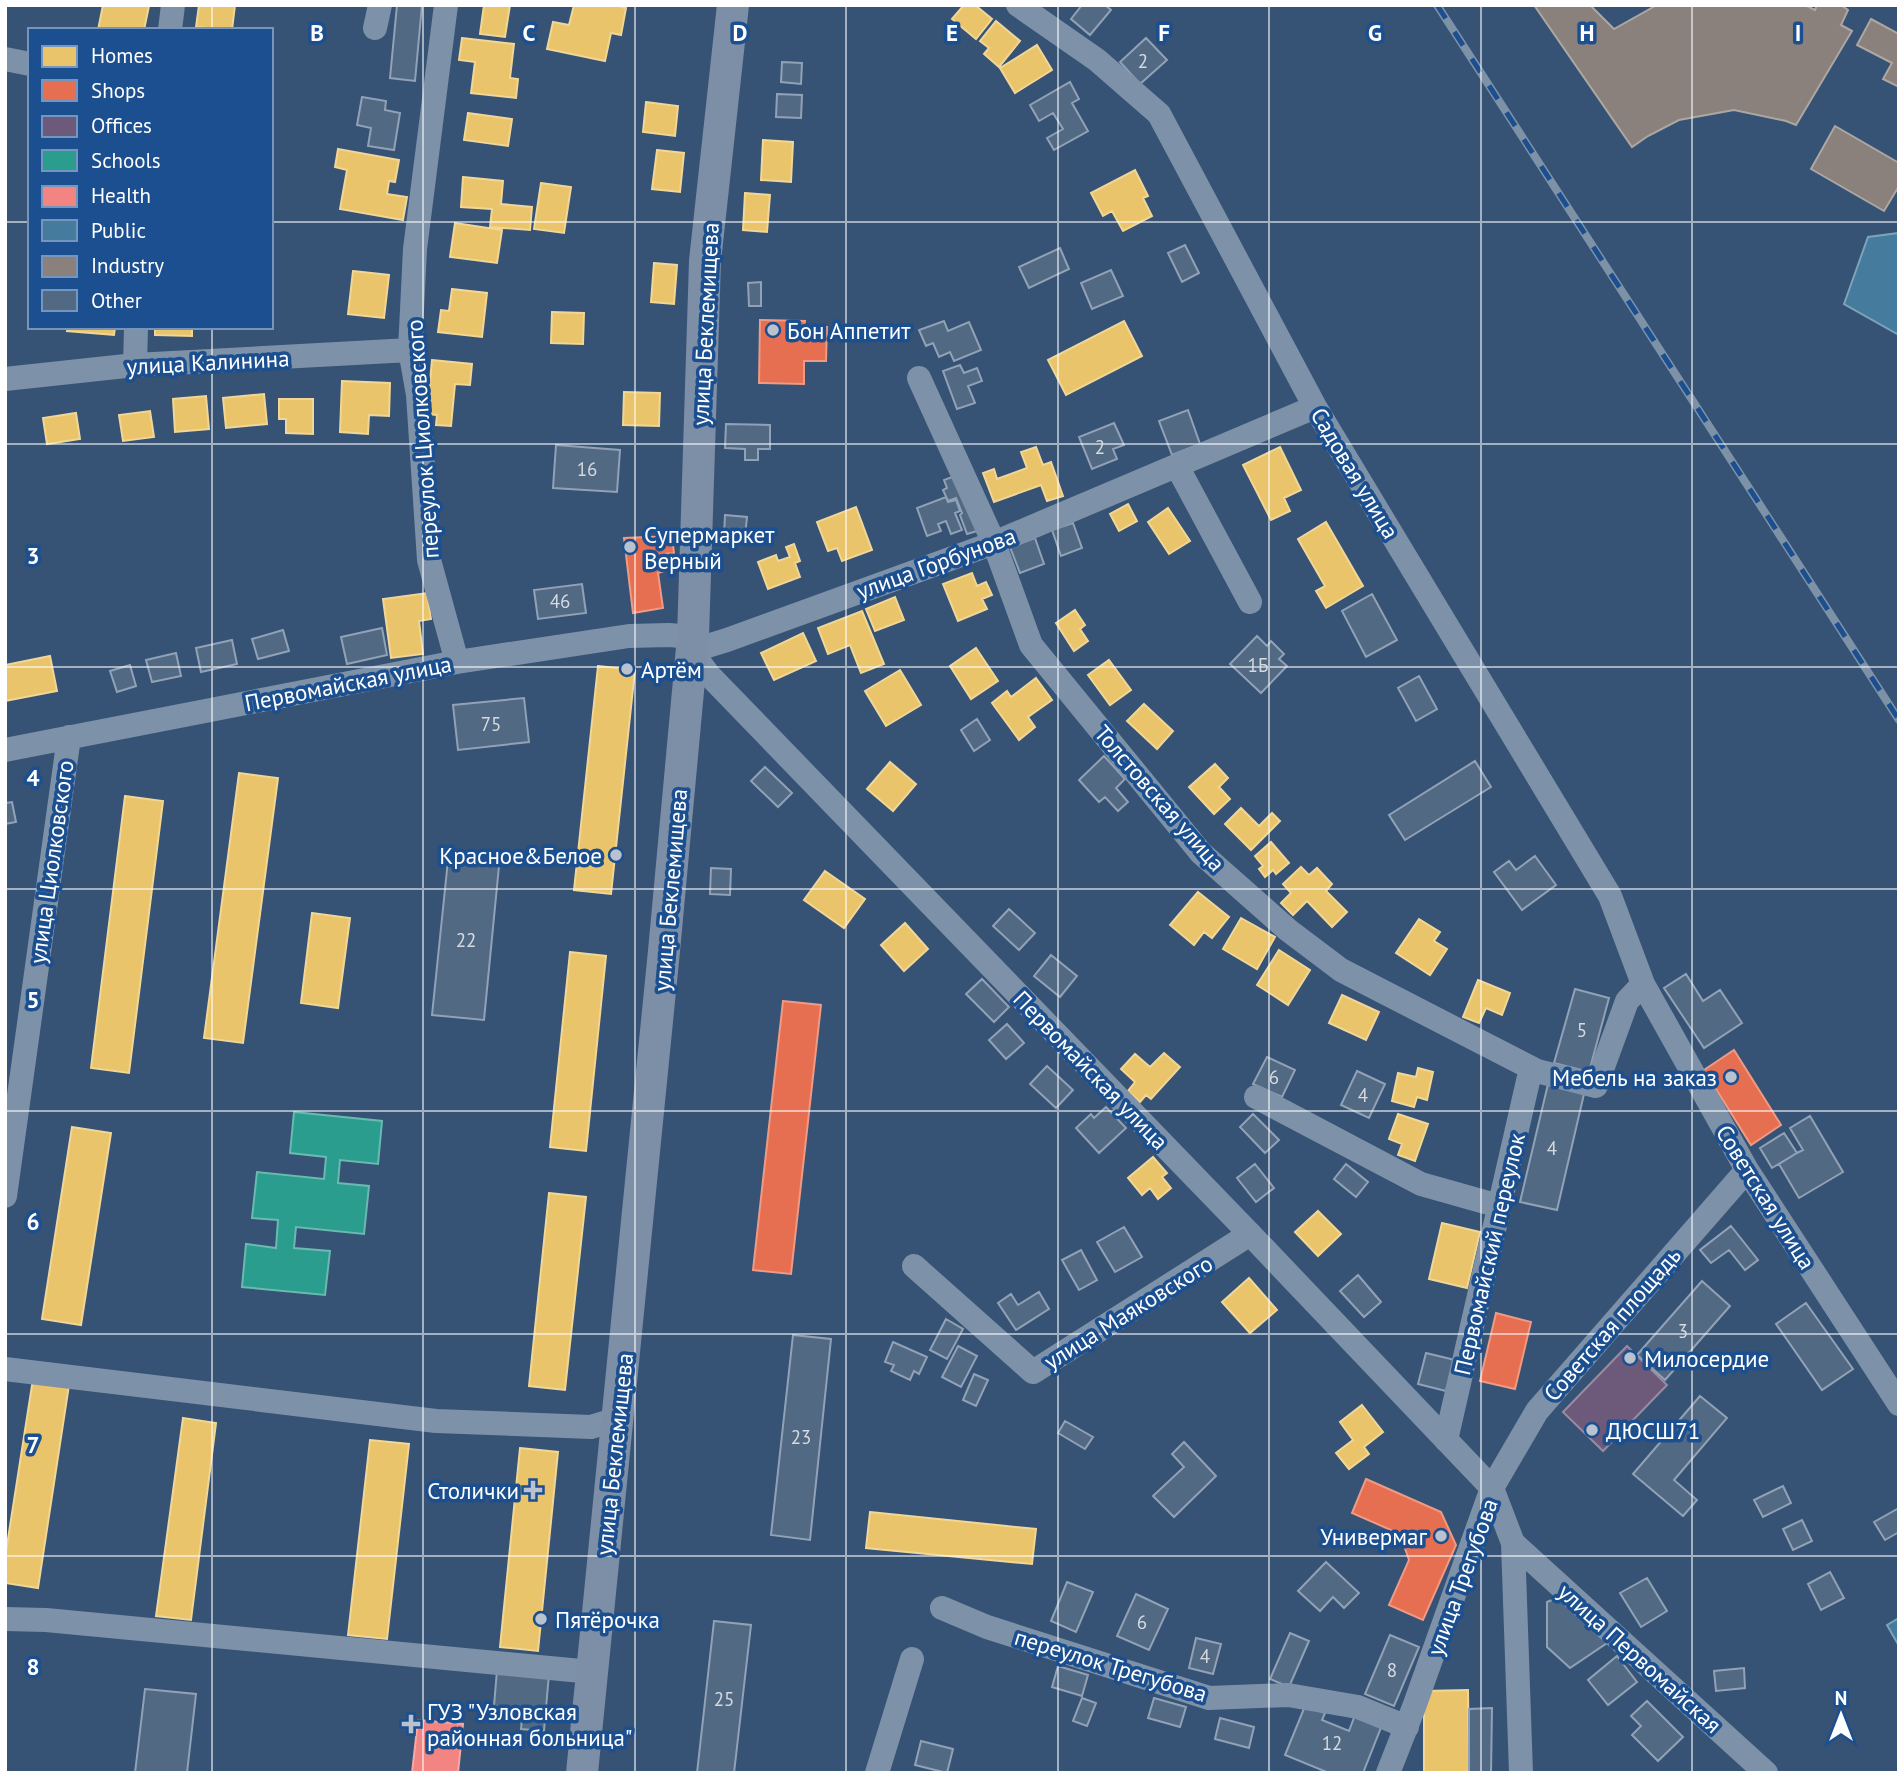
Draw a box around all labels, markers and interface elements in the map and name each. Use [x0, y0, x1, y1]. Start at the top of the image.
text: B [310, 18, 324, 47]
text: C [523, 18, 536, 47]
text: D [733, 18, 747, 47]
text: E [946, 18, 958, 47]
text: F [1158, 18, 1170, 47]
text: G [1368, 18, 1382, 47]
text: H [1580, 18, 1594, 47]
text: I [1795, 18, 1801, 47]
legend [28, 28, 273, 329]
text: Homes [91, 42, 153, 69]
house number: 2 [1138, 49, 1148, 73]
text: Shops [91, 77, 145, 104]
text: Offices [91, 112, 152, 139]
text: Schools [91, 147, 161, 174]
text: Health [91, 182, 151, 209]
text: Public [91, 217, 146, 244]
street label: улица Беклемищева [685, 222, 725, 426]
text: Industry [91, 252, 164, 279]
text: Other [91, 287, 142, 314]
place label: Бон Аппетит [787, 316, 911, 345]
street label: переулок Циолковского [399, 318, 445, 560]
marker: Бон Аппетит [765, 322, 781, 338]
street label: улица Калинина [126, 343, 290, 381]
street label: Садовая улица [1305, 402, 1405, 544]
house number: 2 [1095, 435, 1105, 459]
house number: 16 [577, 457, 597, 481]
place label: Супермаркет Верный [644, 520, 775, 575]
street label: улица Горбунова [852, 521, 1020, 605]
marker: Супермаркет Верный [622, 539, 638, 555]
text: 3 [26, 541, 40, 570]
house number: 46 [550, 589, 570, 613]
street label: Первомайская улица [242, 649, 454, 717]
house number: 1Б [1248, 653, 1268, 677]
place label: Артём [641, 655, 702, 684]
marker: Артём [619, 661, 635, 677]
house number: 75 [481, 712, 501, 736]
street label: Толстовская улица [1089, 719, 1231, 877]
street label: улица Циолковского [22, 758, 80, 966]
text: 4 [26, 763, 40, 792]
street label: улица Беклемищева [647, 788, 693, 992]
place label: Красное&Белое [439, 841, 602, 870]
marker: Красное&Белое [608, 847, 624, 863]
house number: 22 [456, 928, 476, 952]
street label: Первомайская улица [1008, 984, 1174, 1156]
text: 5 [26, 985, 40, 1014]
house number: 5 [1577, 1018, 1587, 1042]
place label: Мебель на заказ [1552, 1063, 1717, 1092]
house number: 6 [1269, 1065, 1279, 1089]
marker: Мебель на заказ [1723, 1069, 1739, 1085]
house number: 4 [1358, 1083, 1368, 1107]
street label: Советская улица [1710, 1119, 1822, 1275]
street label: Первомайский переулок [1447, 1130, 1531, 1378]
house number: 4 [1547, 1136, 1557, 1160]
text: 6 [26, 1207, 40, 1236]
street label: Советская площадь [1537, 1241, 1687, 1407]
street label: улица Маяковского [1038, 1248, 1218, 1376]
house number: 3 [1678, 1319, 1688, 1343]
place label: Милосердие [1644, 1344, 1769, 1373]
marker: Милосердие [1622, 1350, 1638, 1366]
street label: улица Беклемищева [589, 1351, 639, 1557]
place label: ДЮСШ71 [1606, 1416, 1700, 1445]
marker: ДЮСШ71 [1584, 1422, 1600, 1438]
house number: 23 [791, 1425, 811, 1449]
text: 7 [26, 1430, 40, 1459]
place label: Столички [427, 1476, 519, 1505]
marker: Столички [525, 1482, 541, 1498]
street label: улица Трегубова [1420, 1494, 1504, 1660]
place label: Универмаг [1320, 1522, 1428, 1551]
marker: Универмаг [1433, 1528, 1449, 1544]
street label: улица Первомайская [1552, 1577, 1728, 1739]
place label: Пятёрочка [555, 1605, 660, 1634]
house number: 6 [1137, 1610, 1147, 1634]
marker: Пятёрочка [533, 1611, 549, 1627]
street label: переулок Трегубова [1011, 1622, 1211, 1708]
house number: 4 [1200, 1644, 1210, 1668]
text: 8 [26, 1652, 40, 1681]
house number: 8 [1387, 1658, 1397, 1682]
north arrow [1806, 1680, 1876, 1750]
text: N [1835, 1686, 1847, 1710]
house number: 25 [714, 1687, 734, 1711]
place label: ГУЗ "Узловская районная больница" [427, 1697, 633, 1752]
marker: ГУЗ "Узловская районная больница" [401, 1714, 421, 1734]
house number: 12 [1322, 1731, 1342, 1755]

